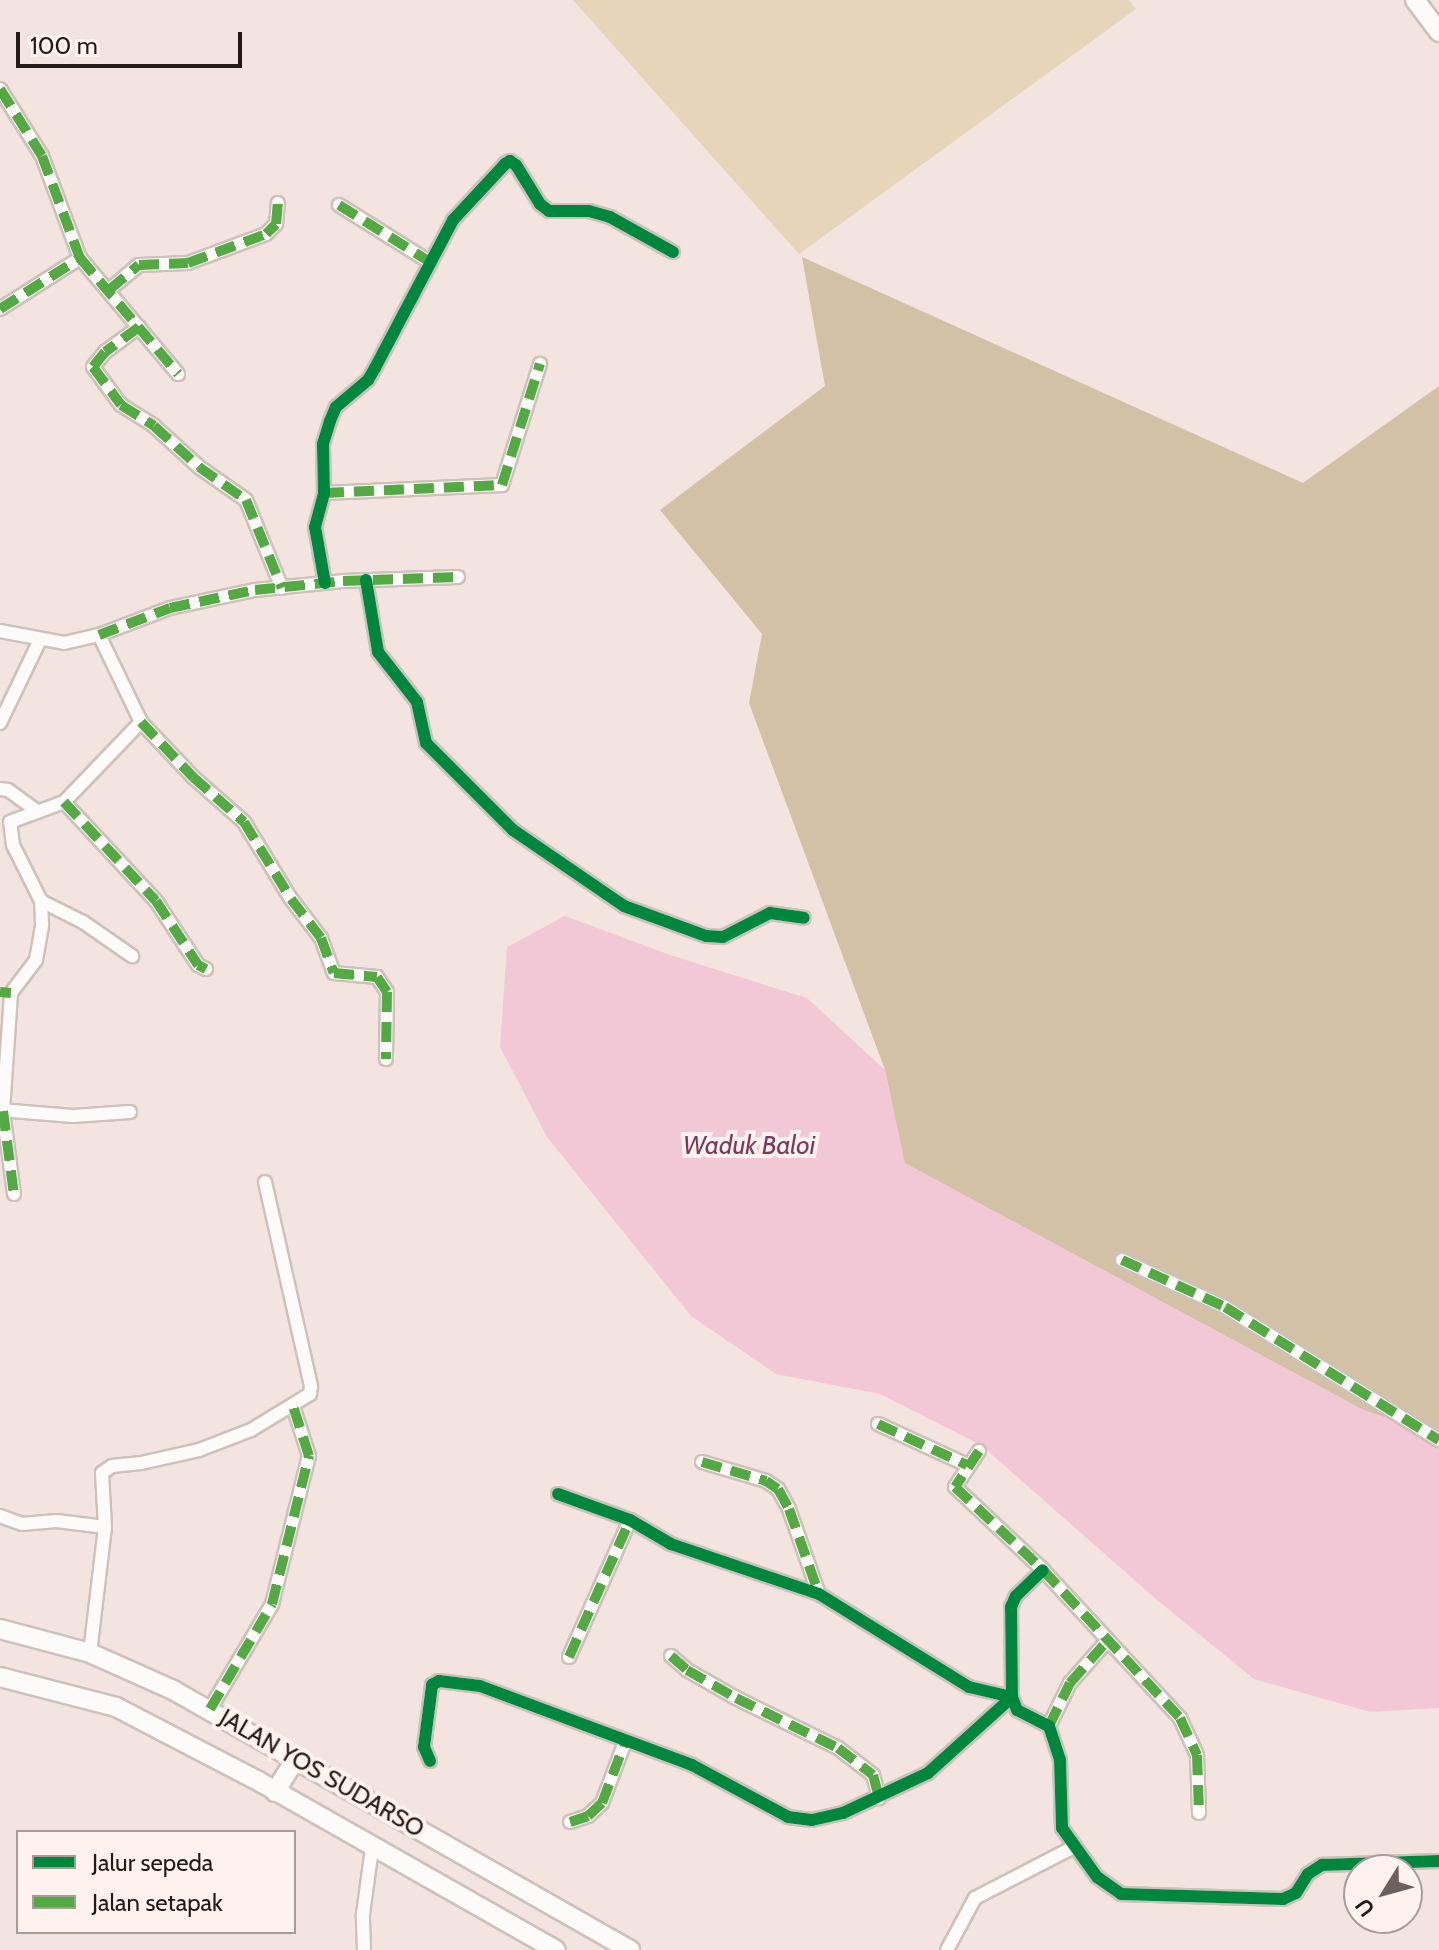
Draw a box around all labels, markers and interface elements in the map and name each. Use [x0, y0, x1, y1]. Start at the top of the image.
scale bar [20, 16, 246, 66]
text: 100 m [30, 31, 98, 60]
water label: Waduk Baloi [683, 1130, 815, 1162]
street label: JALAN YOS SUDARSO [215, 1703, 429, 1843]
legend [16, 1830, 296, 1934]
text: Jalur sepeda [92, 1848, 213, 1877]
north arrow [1343, 1854, 1423, 1934]
text: Jalan setapak [92, 1888, 223, 1917]
text: U [1350, 1893, 1381, 1922]

